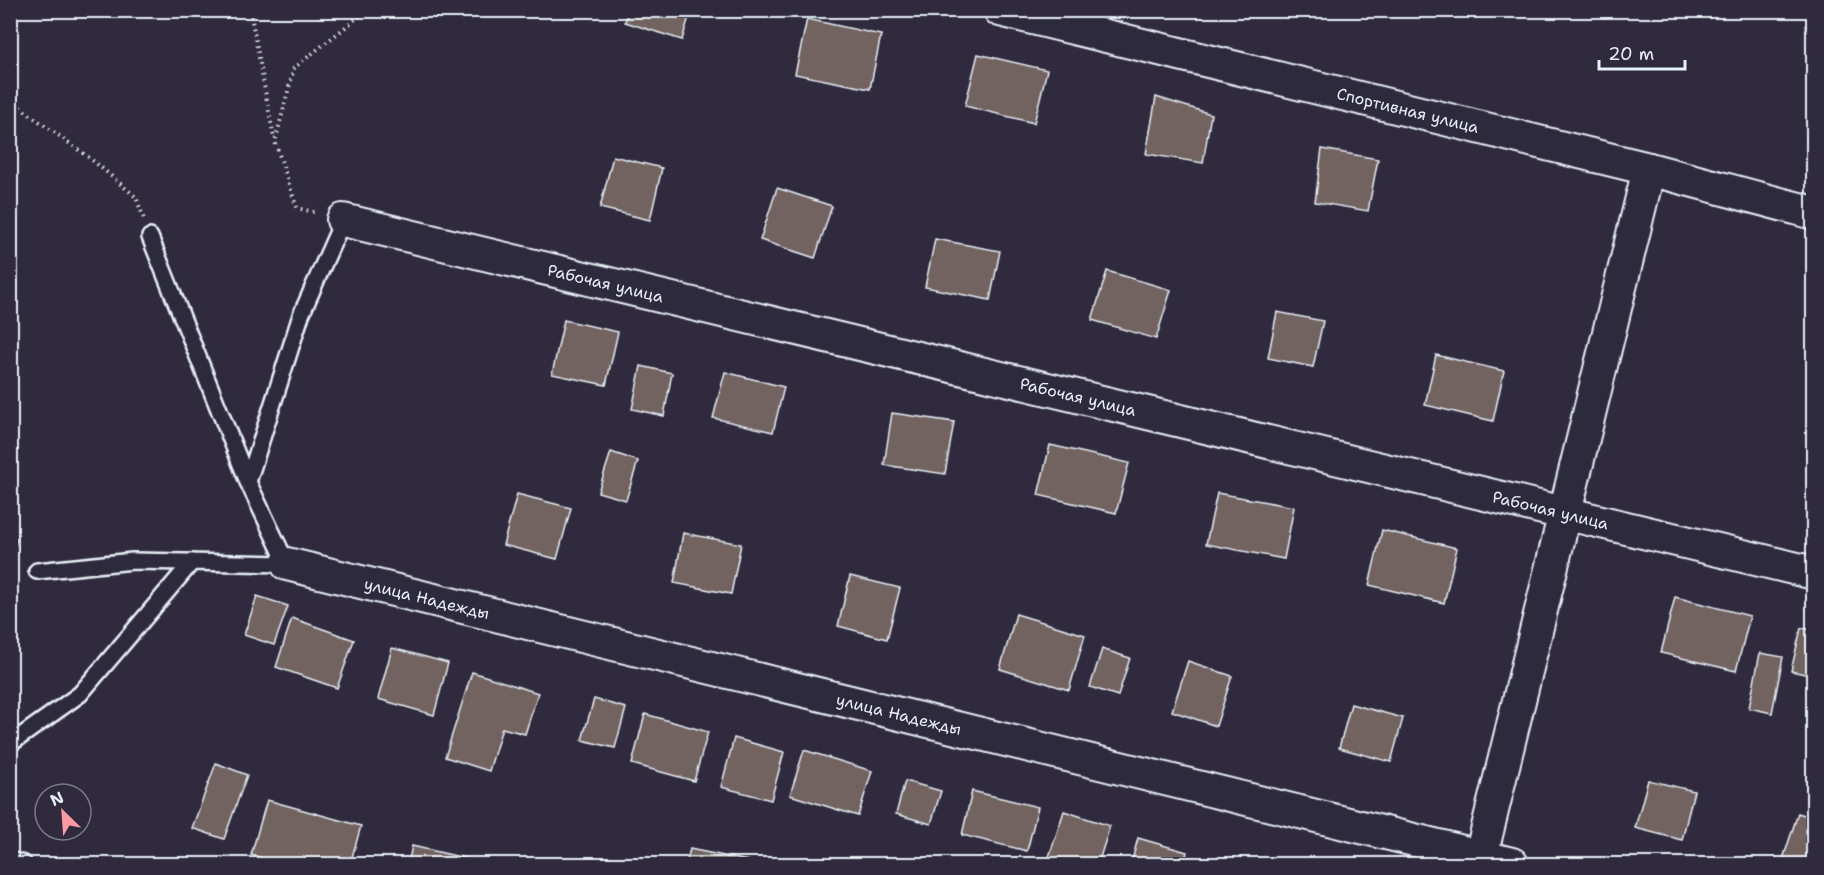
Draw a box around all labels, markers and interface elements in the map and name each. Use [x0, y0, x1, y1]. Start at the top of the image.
scale bar [1599, 33, 1684, 71]
text: 20 m [1608, 42, 1654, 66]
street label: Спортивная улица [1335, 82, 1481, 137]
street label: Рабочая улица [545, 259, 666, 307]
street label: Рабочая улица [1018, 372, 1138, 420]
street label: Рабочая улица [1491, 486, 1611, 534]
street label: улица Надежды [362, 573, 492, 624]
street label: улица Надежды [834, 688, 964, 739]
north arrow [33, 782, 93, 842]
text: N [47, 787, 67, 811]

